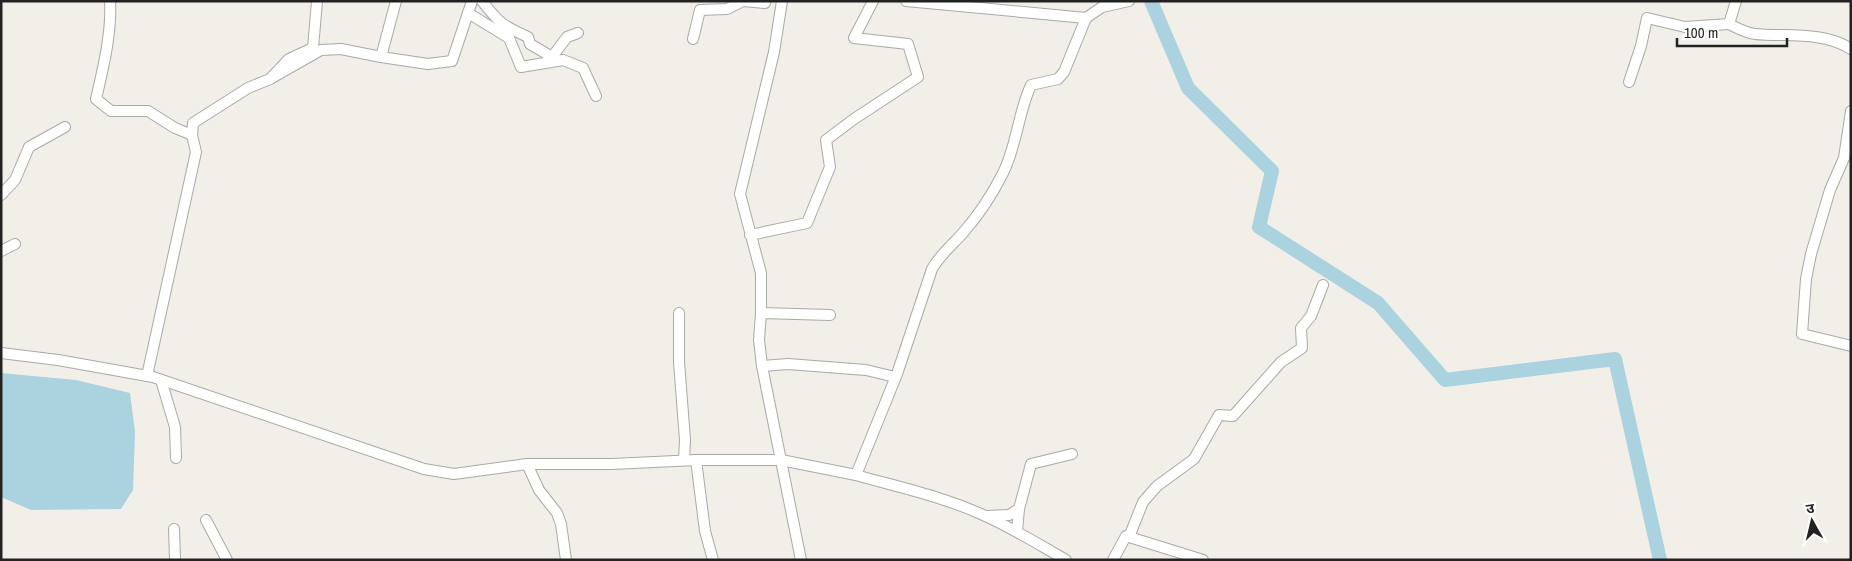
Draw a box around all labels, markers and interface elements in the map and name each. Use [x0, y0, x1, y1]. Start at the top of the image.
scale bar [1677, 15, 1787, 47]
text: 100 m [1684, 22, 1718, 43]
north arrow [1787, 496, 1837, 546]
text: उ [1805, 499, 1816, 518]

